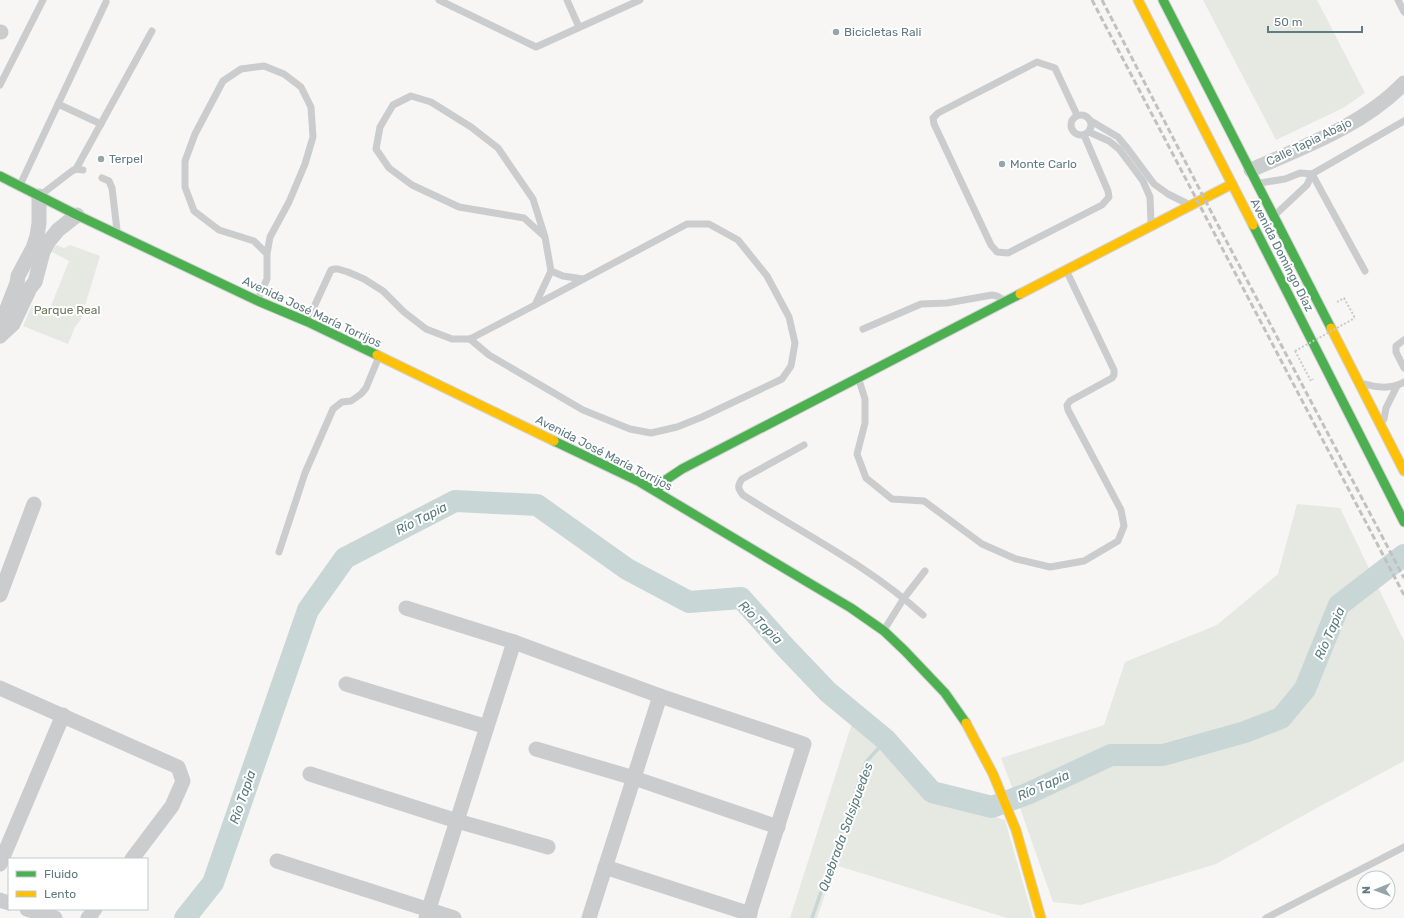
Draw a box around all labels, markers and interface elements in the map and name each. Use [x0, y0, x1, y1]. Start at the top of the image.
scale bar [1268, 8, 1362, 34]
text: 50 m [1274, 15, 1302, 29]
place label: Bicicletas Rali [844, 25, 921, 39]
marker: Bicicletas Rali [831, 27, 841, 37]
street label: Calle Tapia Abajo [1264, 115, 1354, 169]
place label: Terpel [109, 152, 143, 166]
marker: Terpel [96, 154, 106, 164]
place label: Monte Carlo [1010, 157, 1077, 171]
marker: Monte Carlo [997, 159, 1007, 169]
street label: Avenida Domingo Díaz [1247, 196, 1317, 314]
street label: Avenida José María Torrijos [240, 274, 384, 350]
park label: Parque Real [34, 303, 100, 317]
street label: Avenida José María Torrijos [533, 412, 675, 494]
water label: Río Tapia [393, 499, 450, 538]
water label: Río Tapia [736, 597, 786, 648]
water label: Río Tapia [1311, 604, 1348, 662]
water label: Quebrada Salsipuedes [815, 760, 876, 894]
water label: Río Tapia [1015, 767, 1072, 804]
water label: Río Tapia [226, 768, 259, 826]
legend [8, 858, 148, 910]
text: Fluido [44, 867, 78, 881]
north arrow [1356, 870, 1396, 910]
text: N [1360, 886, 1373, 894]
text: Lento [44, 887, 76, 901]

